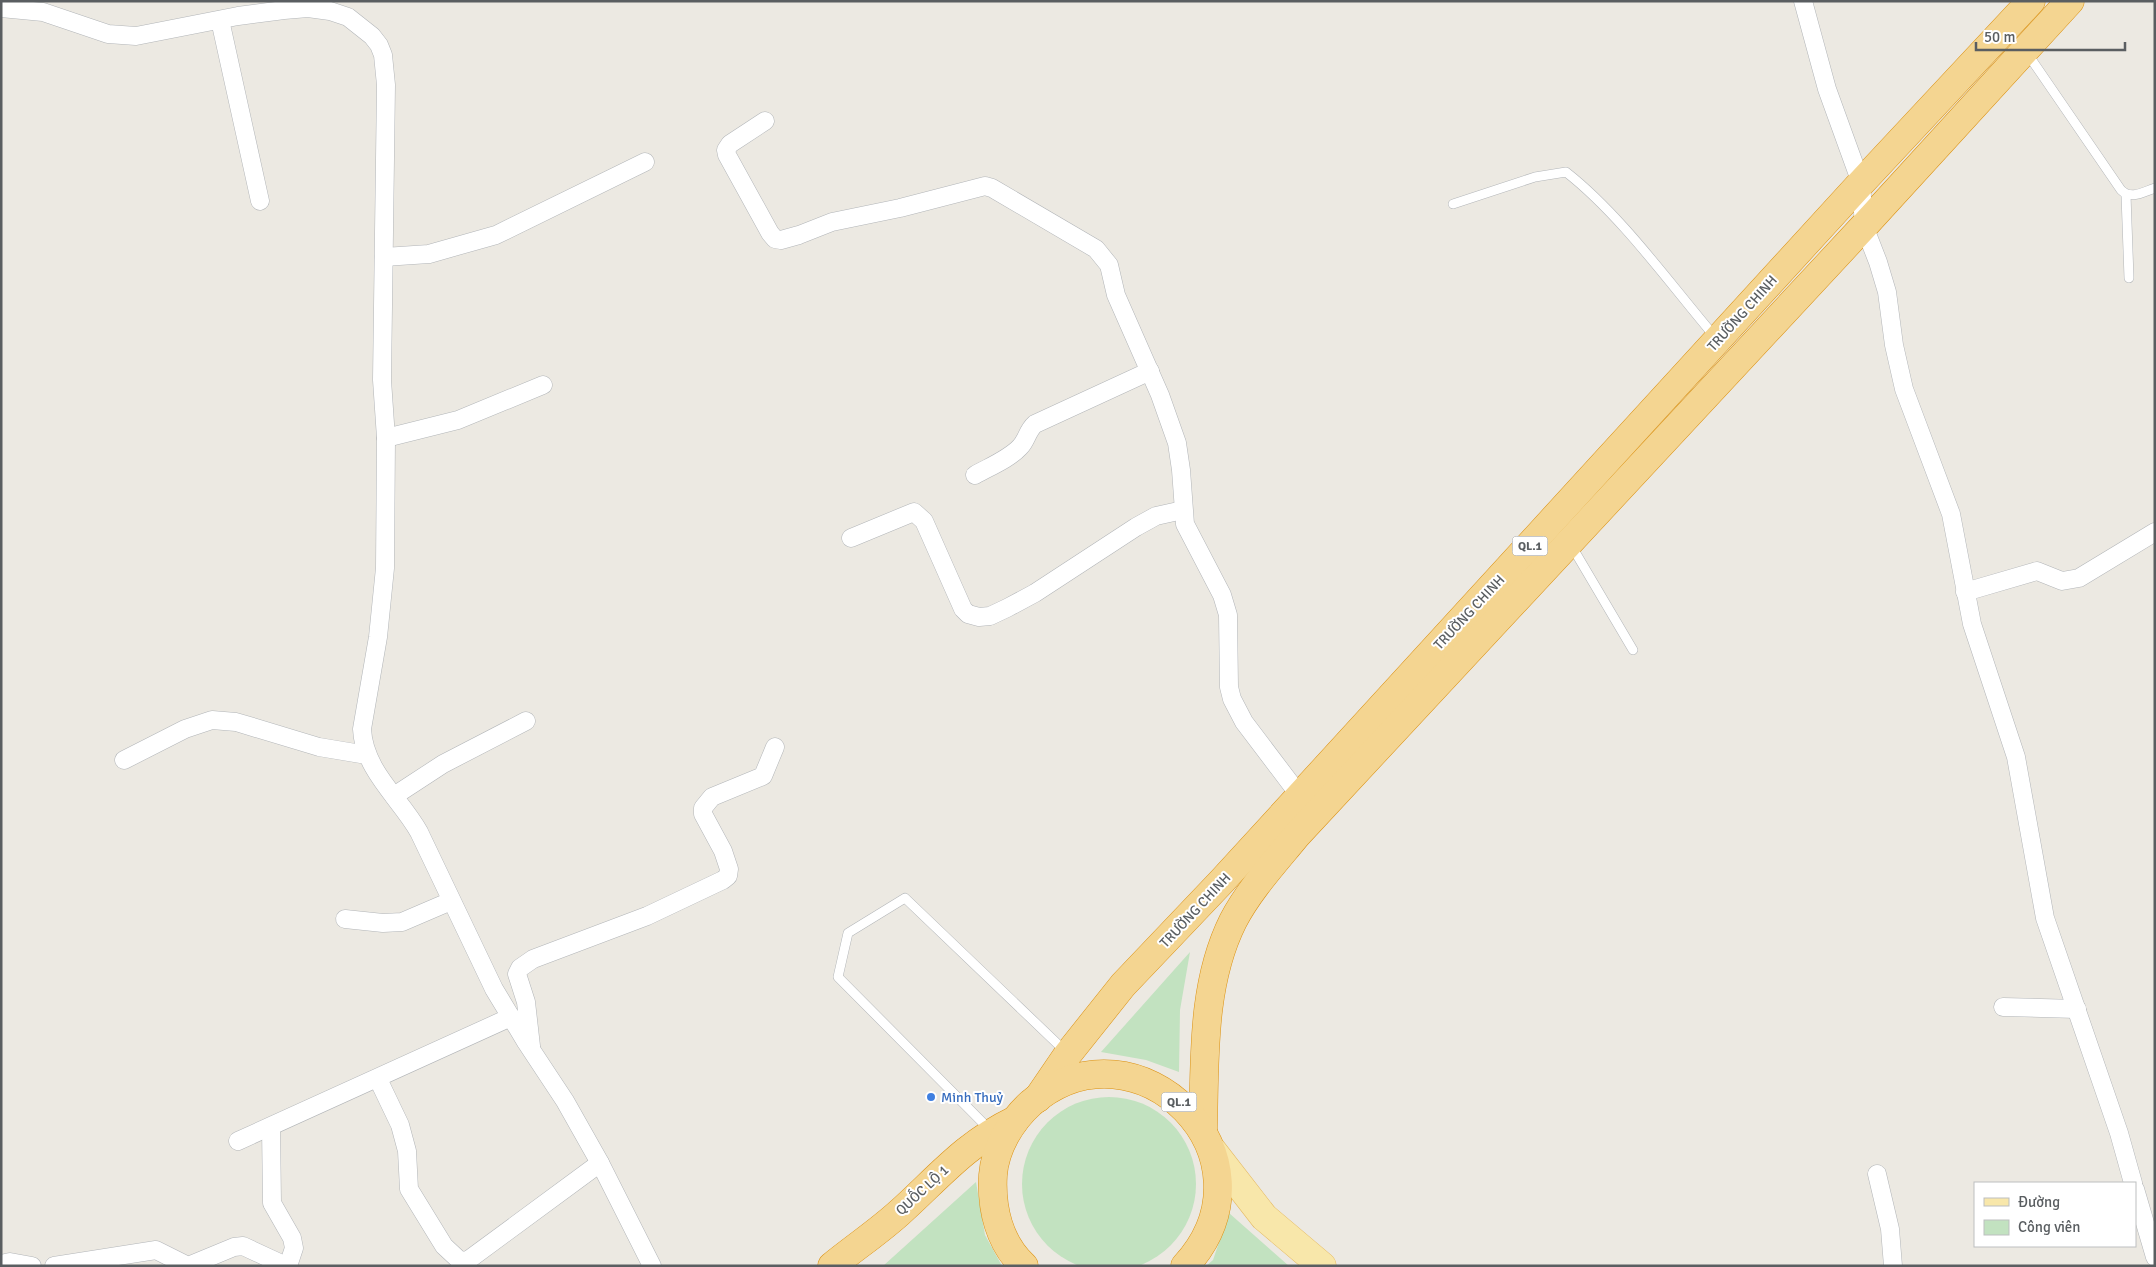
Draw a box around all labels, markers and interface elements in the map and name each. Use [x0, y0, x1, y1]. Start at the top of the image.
scale bar [1976, 20, 2125, 52]
text: 50 m [1984, 28, 2015, 46]
street label: TRƯỜNG CHINH [1704, 272, 1781, 355]
road number: QL.1 [1512, 536, 1548, 556]
street label: TRƯỜNG CHINH [1430, 571, 1508, 653]
street label: TRƯỜNG CHINH [1156, 869, 1234, 951]
place label: Minh Thuỷ [941, 1089, 1004, 1106]
marker: Minh Thuỷ [925, 1091, 937, 1103]
road number: QL.1 [1162, 1092, 1196, 1112]
street label: QUỐC LỘ 1 [891, 1160, 952, 1219]
legend [1974, 1182, 2136, 1247]
text: Đường [2018, 1193, 2060, 1211]
text: Công viên [2018, 1218, 2081, 1236]

